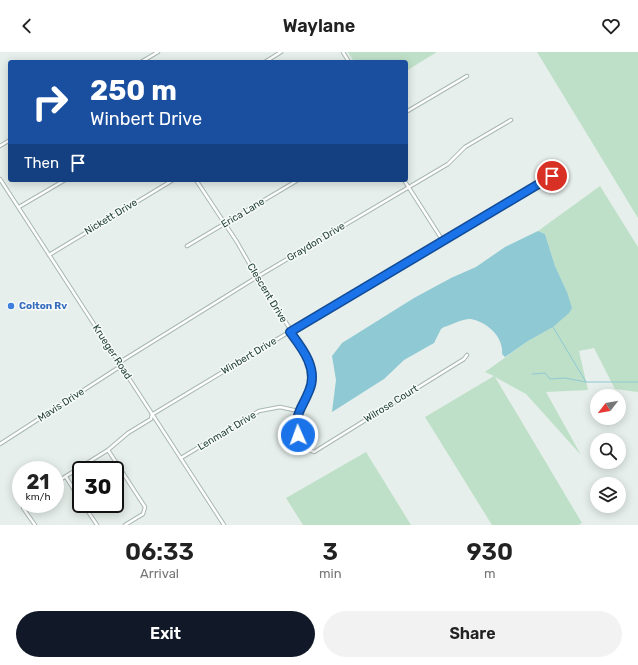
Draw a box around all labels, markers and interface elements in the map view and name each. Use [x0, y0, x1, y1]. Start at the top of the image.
icon: back [16, 15, 38, 37]
text: Waylane [283, 15, 355, 37]
icon: heart [600, 15, 622, 37]
text: 250 m [90, 74, 177, 107]
icon: right [24, 76, 76, 128]
text: Winbert Drive [90, 108, 202, 130]
icon: arrive [67, 152, 89, 174]
text: Then [24, 154, 59, 172]
pin [535, 159, 569, 193]
icon: arrive [541, 165, 563, 187]
street label: Erica Lane [219, 195, 267, 231]
street label: Nickett Drive [82, 196, 140, 238]
street label: Graydon Drive [285, 220, 348, 264]
street label: Clescent Drive [245, 261, 290, 325]
place label: Colton Rv [19, 300, 67, 312]
marker: Colton Rv [6, 301, 16, 311]
street label: Krueger Road [90, 322, 134, 382]
street label: Winbert Drive [219, 335, 279, 377]
street label: Wilrose Court [362, 383, 420, 425]
street label: Mavis Drive [36, 385, 87, 424]
north arrow [590, 389, 626, 425]
map controls [590, 389, 626, 513]
street label: Lenmart Drive [196, 409, 259, 453]
position arrow [277, 414, 319, 456]
button: search [590, 433, 626, 469]
speed limit sign: 30 [72, 461, 124, 513]
text: 21 [27, 470, 49, 494]
button: layers [590, 477, 626, 513]
text: km/h [26, 491, 50, 503]
text: 06:33 [125, 538, 194, 566]
text: 3 [323, 538, 338, 566]
text: 930 [467, 538, 513, 566]
text: Arrival [140, 566, 179, 581]
text: min [319, 566, 342, 581]
text: m [484, 566, 496, 581]
button: Exit [16, 611, 315, 657]
button: Share [323, 611, 622, 657]

